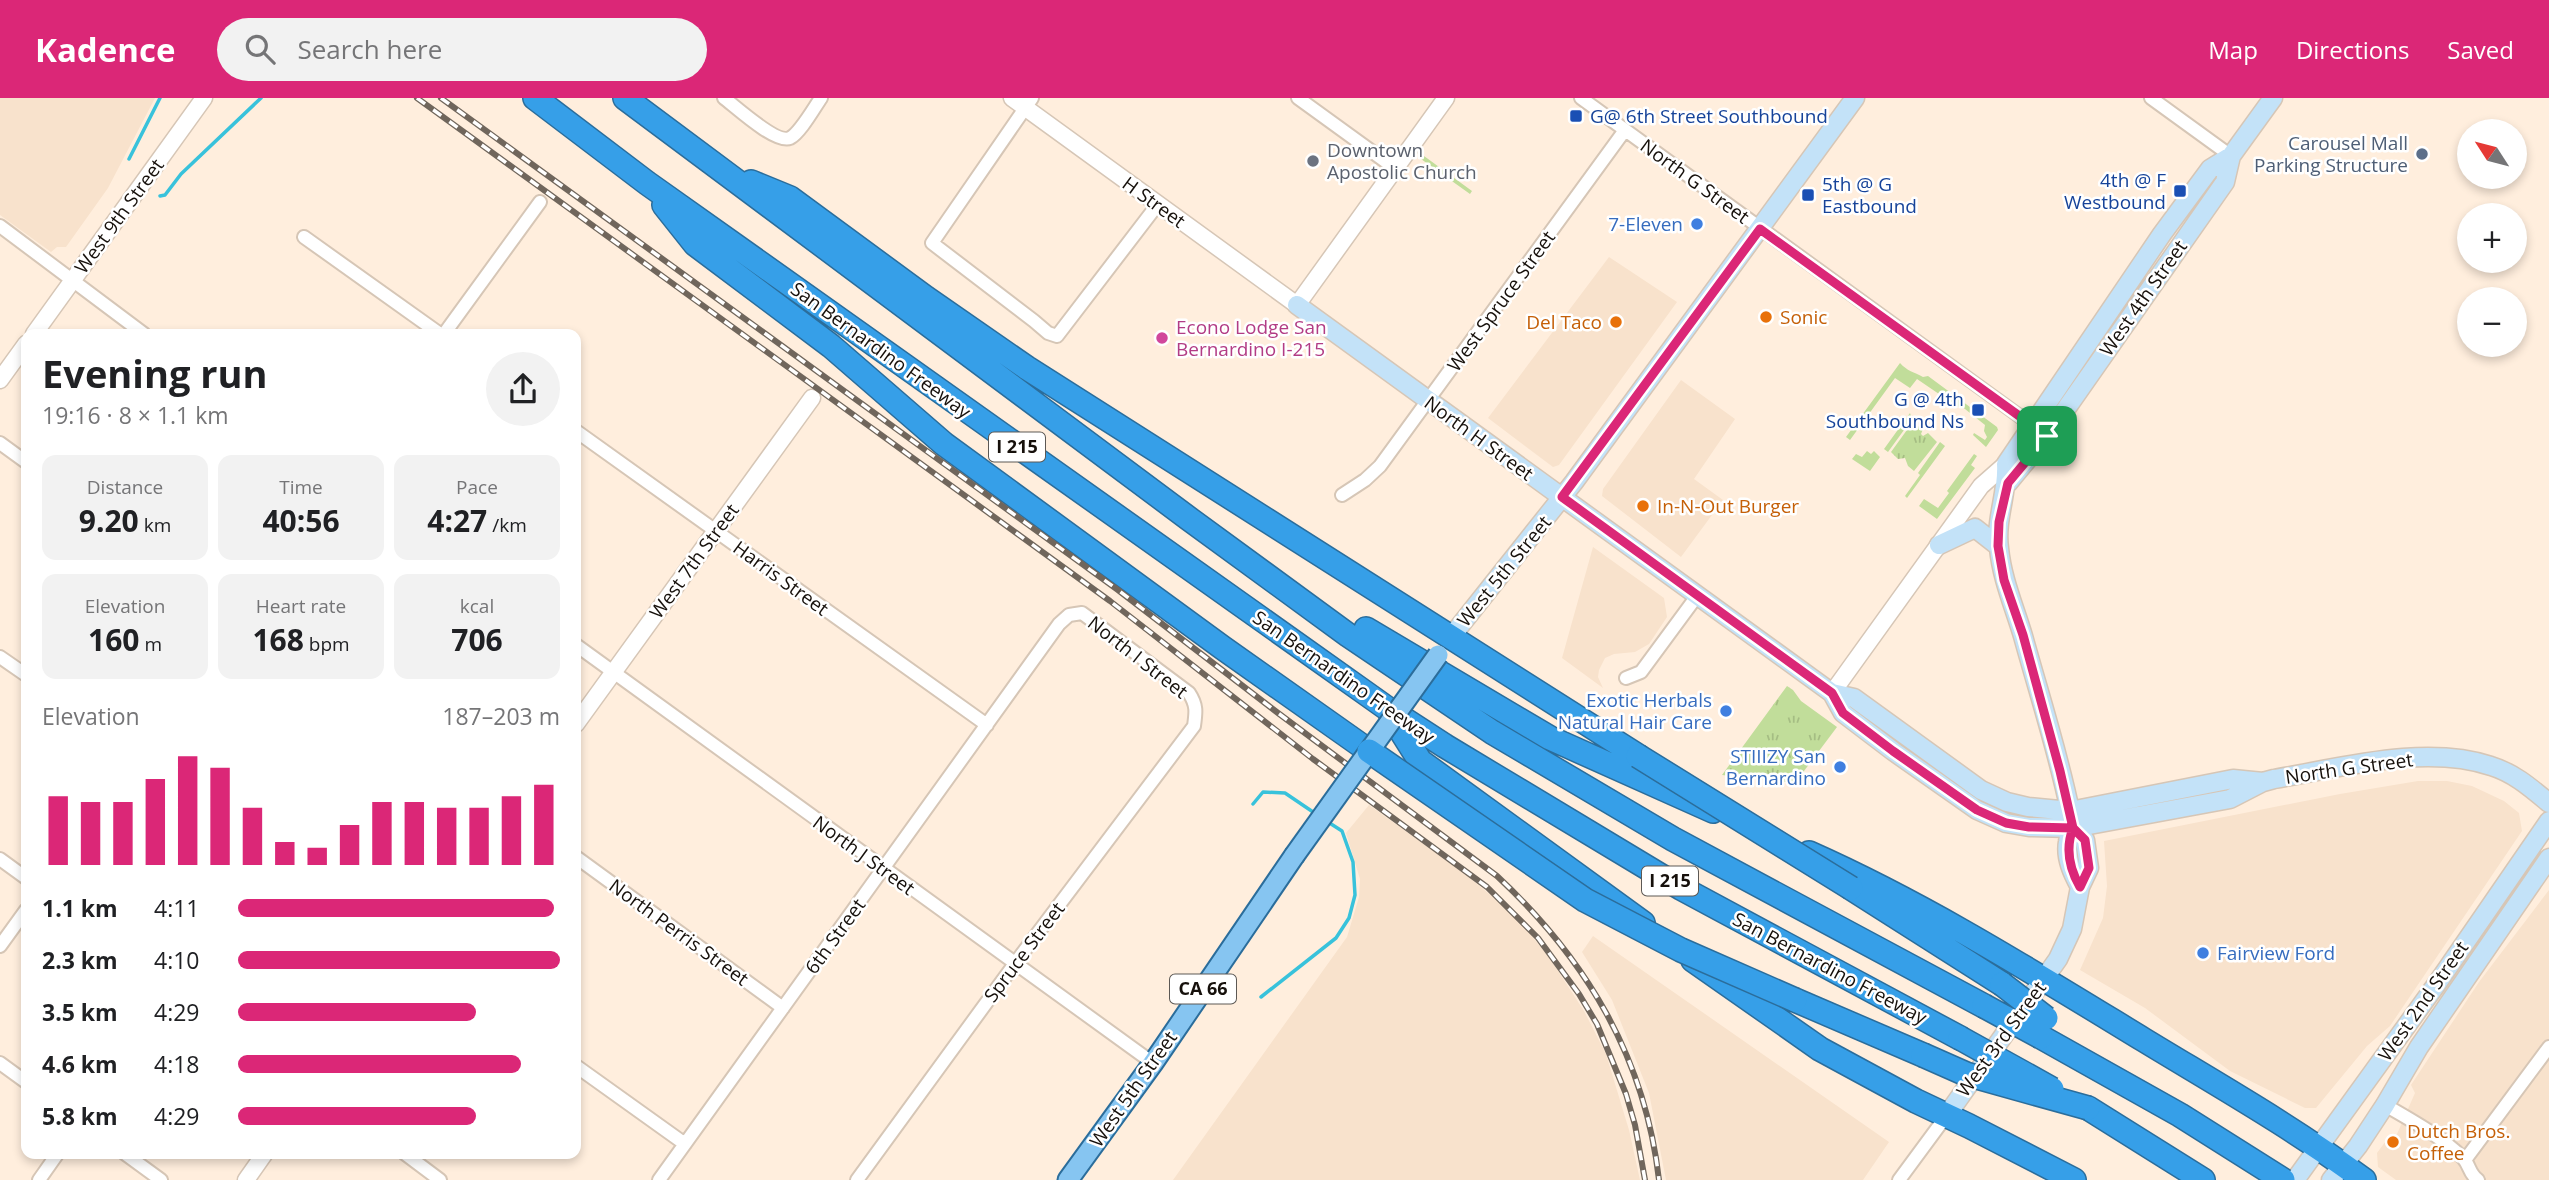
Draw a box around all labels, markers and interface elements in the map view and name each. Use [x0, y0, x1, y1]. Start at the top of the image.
search box [217, 18, 707, 81]
text: Kadence [35, 27, 175, 72]
icon: search [241, 30, 279, 68]
text: Search here [297, 31, 442, 67]
text: Map [2208, 33, 2258, 66]
text: Directions [2296, 33, 2409, 66]
text: Saved [2447, 33, 2514, 66]
place label: G@ 6th Street Southbound [1590, 103, 1828, 129]
marker: G@ 6th Street Southbound [1568, 108, 1584, 124]
north arrow [2457, 119, 2527, 189]
map controls [2457, 119, 2527, 357]
place label: Carousel Mall Parking Structure [2254, 130, 2408, 178]
street label: North G Street [1635, 133, 1755, 229]
place label: Downtown Apostolic Church [1327, 137, 1477, 185]
marker: Carousel Mall Parking Structure [2414, 146, 2430, 162]
street label: West 9th Street [68, 153, 170, 279]
marker: Downtown Apostolic Church [1305, 153, 1321, 169]
place label: 4th @ F Westbound [2064, 167, 2166, 215]
street label: H Street [1117, 170, 1191, 234]
place label: 5th @ G Eastbound [1822, 171, 1917, 219]
marker: 4th @ F Westbound [2172, 183, 2188, 199]
marker: 5th @ G Eastbound [1800, 187, 1816, 203]
button: + [2457, 203, 2527, 273]
place label: 7-Eleven [1608, 211, 1683, 237]
marker: 7-Eleven [1689, 216, 1705, 232]
street label: West Spruce Street [1441, 225, 1561, 377]
street label: West 4th Street [2093, 235, 2193, 361]
street label: San Bernardino Freeway [786, 276, 977, 424]
button: − [2457, 287, 2527, 357]
place label: Sonic [1780, 304, 1827, 330]
place label: Del Taco [1526, 309, 1602, 335]
marker: Sonic [1758, 309, 1774, 325]
place label: Econo Lodge San Bernardino I-215 [1176, 314, 1327, 362]
marker: Del Taco [1608, 314, 1624, 330]
marker: Econo Lodge San Bernardino I-215 [1154, 330, 1170, 346]
text: Evening run [42, 347, 267, 399]
button: share [486, 352, 560, 426]
place label: G @ 4th Southbound Ns [1826, 386, 1964, 434]
street label: North H Street [1419, 390, 1539, 487]
text: 19:16 · 8 × 1.1 km [42, 399, 229, 431]
marker: G @ 4th Southbound Ns [1970, 402, 1986, 418]
pin [2017, 406, 2077, 466]
icon: arrive [2028, 417, 2066, 455]
road number: I 215 [989, 432, 1045, 461]
text: Distance [87, 474, 163, 500]
text: Time [279, 474, 323, 500]
text: Pace [456, 474, 498, 500]
place label: In-N-Out Burger [1657, 493, 1799, 519]
street label: West 7th Street [643, 498, 745, 624]
marker: In-N-Out Burger [1635, 498, 1651, 514]
text: 9.20 [79, 500, 139, 541]
text: 40:56 [262, 500, 340, 541]
text: 4:27 [427, 500, 487, 541]
street label: West 5th Street [1451, 510, 1557, 632]
text: km [139, 512, 171, 538]
text: /km [487, 512, 527, 538]
street label: Harris Street [728, 535, 834, 622]
text: Elevation [85, 593, 165, 619]
text: Heart rate [256, 593, 346, 619]
text: kcal [460, 593, 494, 619]
street label: San Bernardino Freeway [1248, 604, 1440, 750]
street label: North I Street [1083, 610, 1194, 704]
text: 160 [88, 619, 139, 660]
text: 168 [252, 619, 304, 660]
text: 706 [451, 619, 503, 660]
text: m [139, 631, 162, 657]
text: bpm [304, 631, 350, 657]
place label: Exotic Herbals Natural Hair Care [1558, 687, 1712, 735]
text: Elevation [42, 700, 140, 732]
text: 187–203 m [442, 700, 560, 732]
marker: Exotic Herbals Natural Hair Care [1718, 703, 1734, 719]
place label: STIIIZY San Bernardino [1726, 743, 1826, 791]
street label: North G Street [2283, 746, 2415, 790]
marker: STIIIZY San Bernardino [1832, 759, 1848, 775]
street label: North J Street [808, 809, 920, 901]
road number: I 215 [1642, 866, 1698, 896]
street label: North Perris Street [604, 873, 754, 992]
text: 1.1 km [42, 892, 118, 924]
text: 4:11 [154, 892, 200, 924]
street label: 6th Street [799, 893, 871, 979]
street label: Spruce Street [978, 896, 1070, 1007]
street label: San Bernardino Freeway [1728, 906, 1932, 1030]
street label: West 2nd Street [2372, 936, 2474, 1066]
place label: Fairview Ford [2217, 940, 2335, 966]
text: 2.3 km [42, 944, 118, 976]
text: 4:10 [154, 944, 200, 976]
marker: Fairview Ford [2195, 945, 2211, 961]
road number: CA 66 [1170, 974, 1236, 1004]
street label: West 3rd Street [1950, 976, 2052, 1102]
text: 3.5 km [42, 996, 118, 1028]
text: 4:29 [154, 996, 200, 1028]
street label: West 5th Street [1083, 1026, 1183, 1152]
text: 4.6 km [42, 1048, 118, 1080]
text: 4:18 [154, 1048, 200, 1080]
text: 5.8 km [42, 1100, 118, 1132]
text: 4:29 [154, 1100, 200, 1132]
place label: Dutch Bros. Coffee [2407, 1118, 2510, 1166]
marker: Dutch Bros. Coffee [2385, 1134, 2401, 1150]

